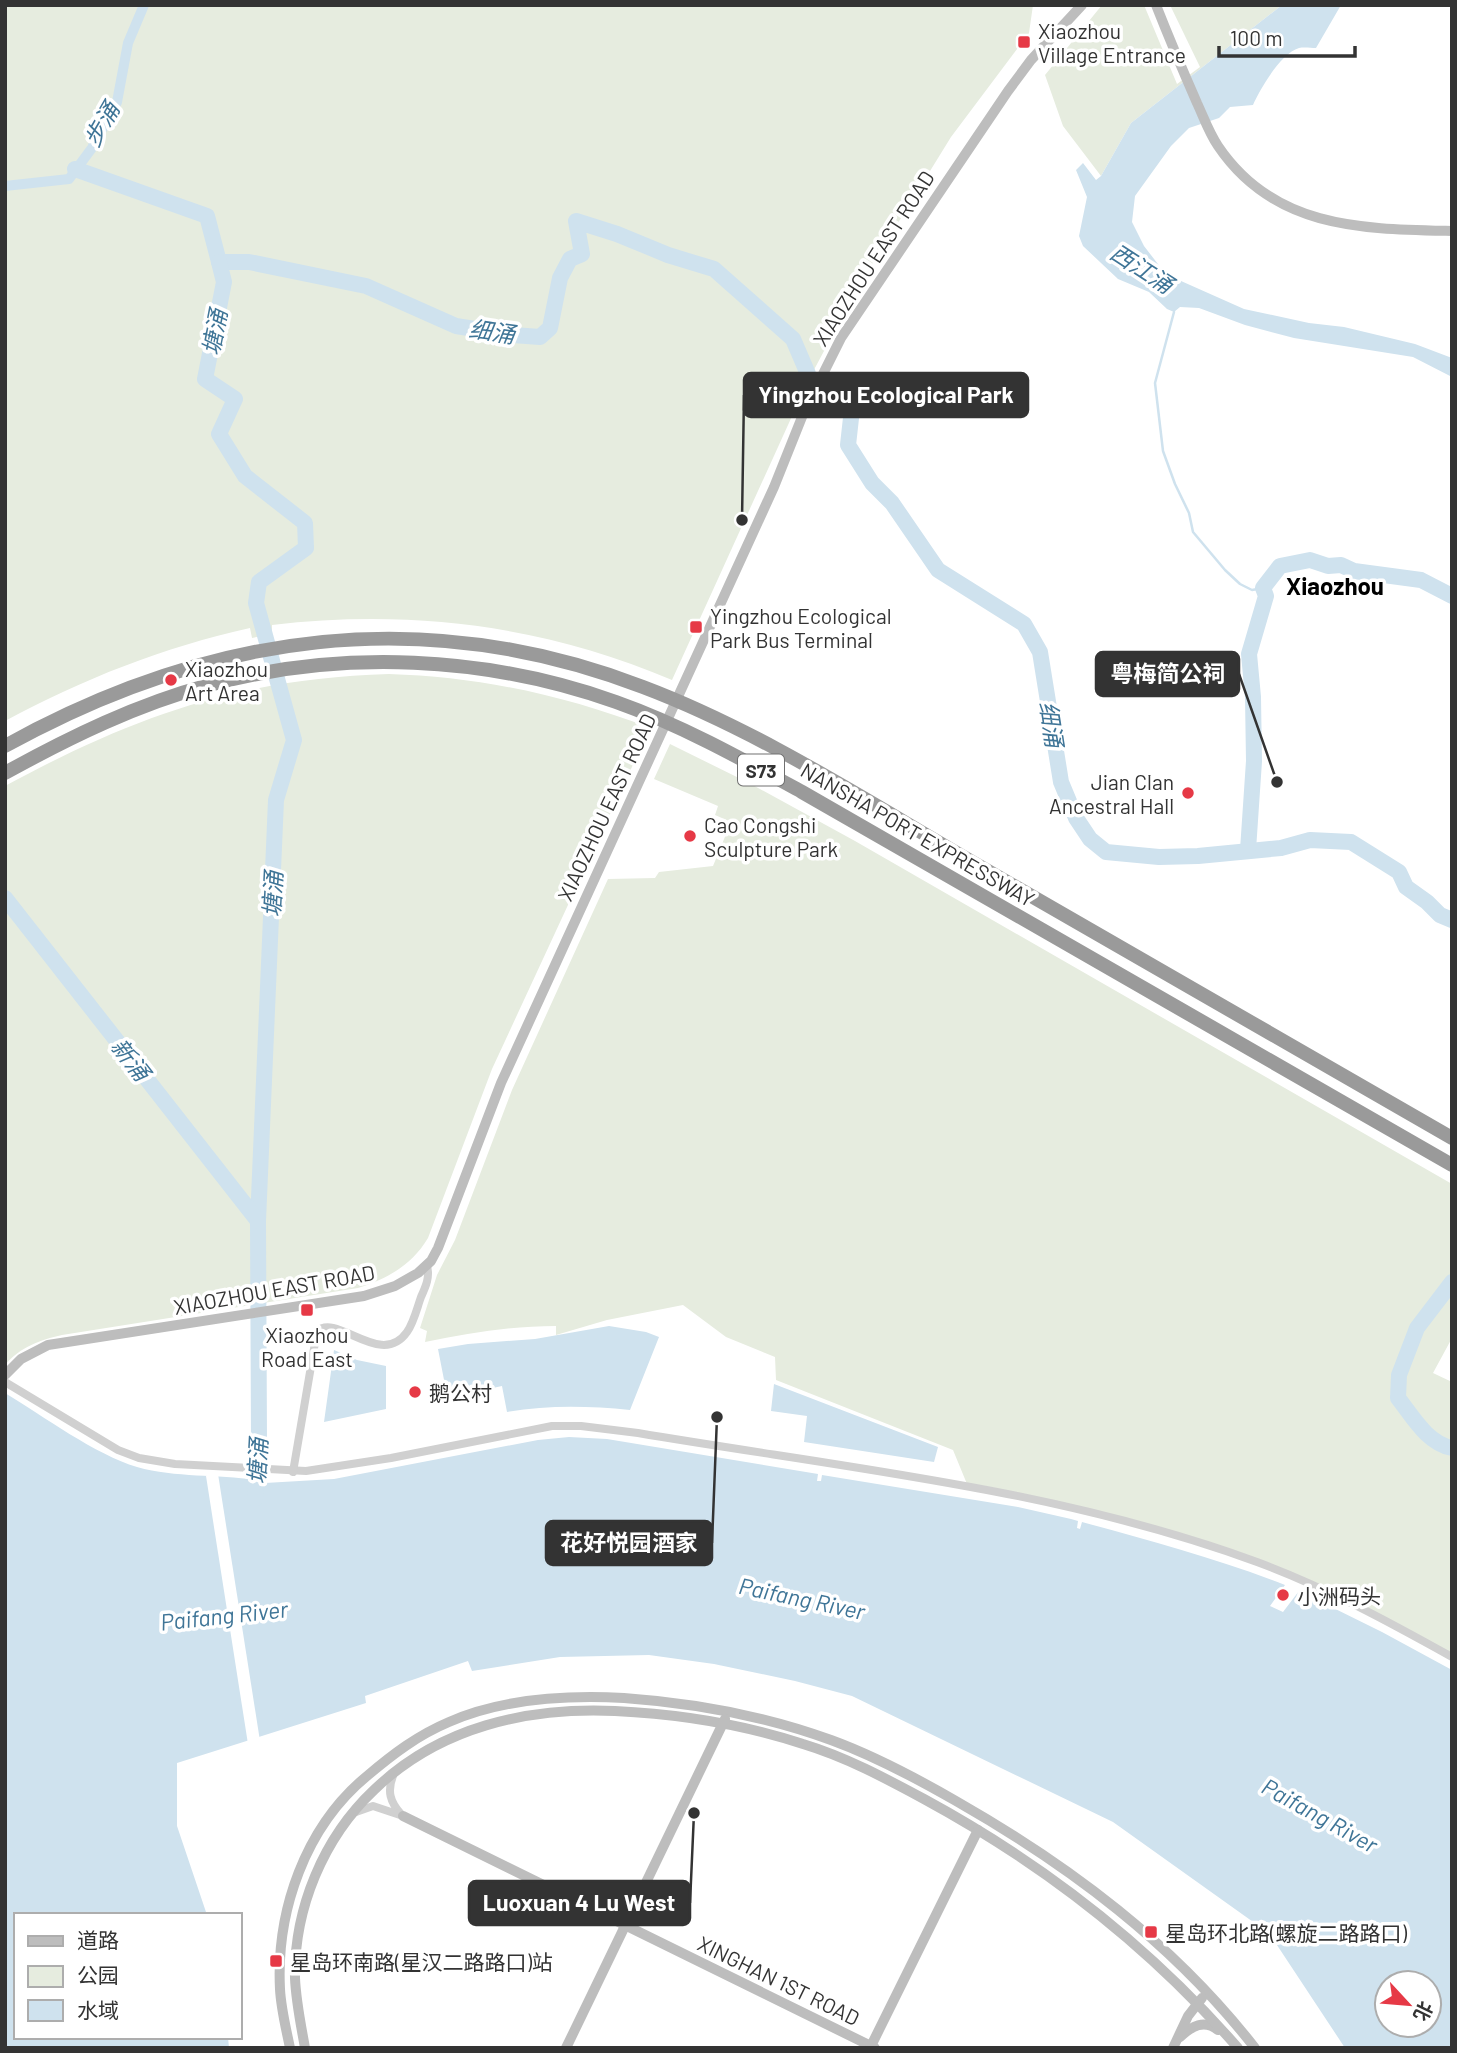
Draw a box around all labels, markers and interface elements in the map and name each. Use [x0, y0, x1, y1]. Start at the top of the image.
scale bar [1219, 14, 1356, 58]
place label: Xiaozhou Village Entrance [1038, 18, 1186, 67]
text: 100 m [1230, 25, 1283, 50]
marker: Xiaozhou Village Entrance [1016, 34, 1032, 50]
water label: 步涌 [77, 94, 126, 151]
street label: XIAOZHOU EAST ROAD [807, 166, 939, 350]
water label: 西江涌 [1105, 237, 1181, 300]
water label: 塘涌 [196, 304, 233, 357]
water label: 细涌 [467, 314, 520, 348]
callout: Yingzhou Ecological Park [744, 373, 1028, 417]
text: Yingzhou Ecological Park [758, 380, 1014, 408]
district label: Xiaozhou [1286, 571, 1384, 600]
place label: Yingzhou Ecological Park Bus Terminal [710, 603, 892, 652]
marker: Yingzhou Ecological Park Bus Terminal [688, 619, 704, 635]
callout: 粤梅简公祠 [1096, 652, 1239, 696]
place label: Xiaozhou Art Area [185, 656, 268, 705]
text: 粤梅简公祠 [1111, 659, 1226, 687]
marker: Xiaozhou Art Area [163, 672, 179, 688]
water label: 细涌 [1035, 699, 1070, 752]
street label: XIAOZHOU EAST ROAD [552, 709, 660, 905]
road number: S73 [738, 754, 784, 786]
street label: NANSHA PORT EXPRESSWAY [797, 757, 1039, 911]
place label: Jian Clan Ancestral Hall [1049, 769, 1174, 818]
marker: Jian Clan Ancestral Hall [1180, 785, 1196, 801]
place label: Cao Congshi Sculpture Park [704, 812, 838, 861]
marker: Cao Congshi Sculpture Park [682, 828, 698, 844]
water label: 塘涌 [257, 867, 287, 918]
water label: 新涌 [106, 1032, 158, 1088]
street label: XIAOZHOU EAST ROAD [171, 1259, 377, 1319]
marker: Xiaozhou Road East [299, 1302, 315, 1318]
place label: Xiaozhou Road East [261, 1322, 353, 1371]
place label: 鹅公村 [429, 1380, 492, 1405]
marker: 鹅公村 [407, 1384, 423, 1400]
water label: 塘涌 [242, 1434, 272, 1485]
callout: 花好悦园酒家 [546, 1521, 712, 1565]
text: 花好悦园酒家 [560, 1528, 698, 1556]
water label: Paifang River [736, 1571, 868, 1625]
place label: 小洲码头 [1297, 1583, 1381, 1608]
marker: 小洲码头 [1275, 1587, 1291, 1603]
water label: Paifang River [159, 1594, 290, 1636]
water label: Paifang River [1257, 1772, 1384, 1859]
callout: Luoxuan 4 Lu West [469, 1881, 690, 1925]
text: Luoxuan 4 Lu West [483, 1888, 675, 1916]
legend [14, 1913, 242, 2039]
place label: 星岛环北路(螺旋二路路口) [1165, 1920, 1407, 1945]
marker: 星岛环北路(螺旋二路路口) [1143, 1924, 1159, 1940]
text: 道路 [77, 1927, 119, 1952]
street label: XINGHAN 1ST ROAD [694, 1930, 864, 2030]
place label: 星岛环南路(星汉二路路口)站 [290, 1949, 553, 1974]
marker: 星岛环南路(星汉二路路口)站 [268, 1953, 284, 1969]
text: 公园 [77, 1962, 119, 1987]
north arrow [1373, 1969, 1443, 2039]
text: 水域 [77, 1997, 119, 2022]
text: 北 [1409, 1998, 1438, 2025]

